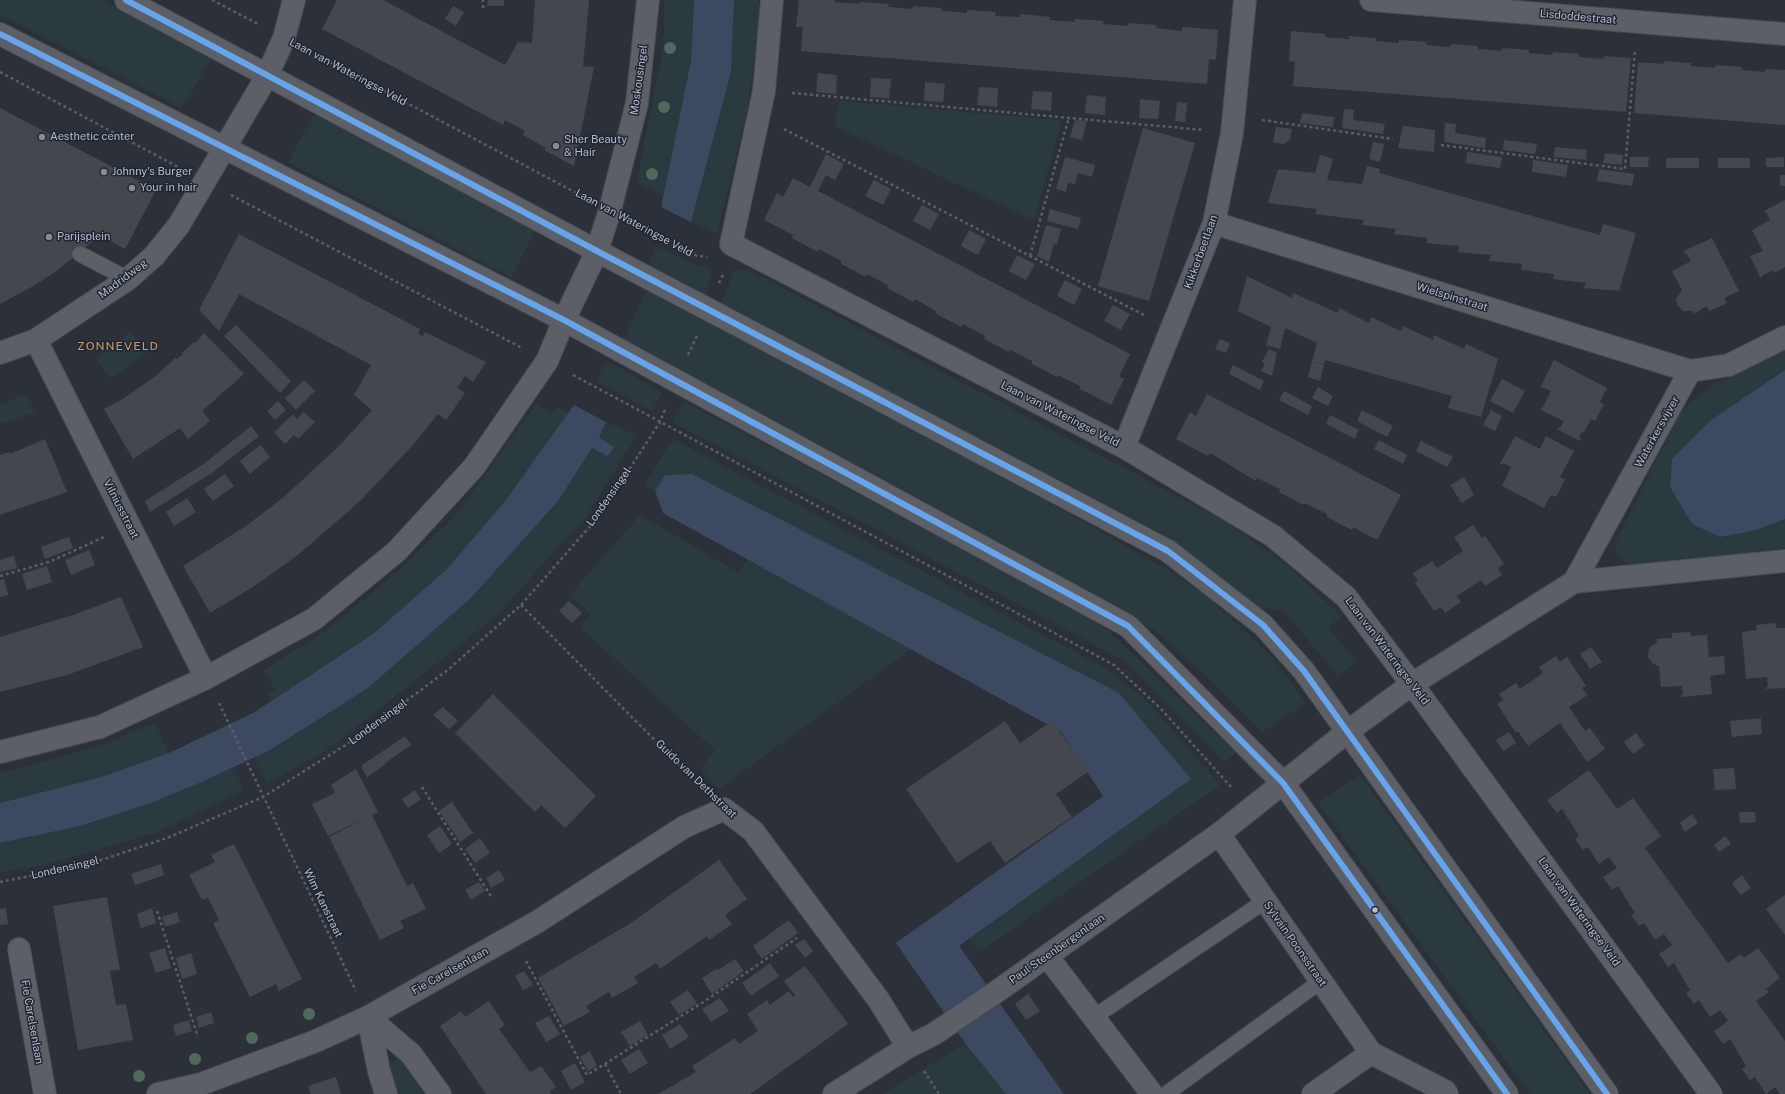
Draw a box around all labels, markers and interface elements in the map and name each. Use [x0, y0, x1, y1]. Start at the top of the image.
street label: Lisdoddestraat [1539, 7, 1617, 27]
street label: Laan van Wateringse Veld [287, 35, 409, 109]
street label: Moskousingel [628, 44, 650, 116]
place label: Aesthetic center [50, 130, 134, 144]
marker: Aesthetic center [37, 132, 47, 142]
place label: Sher Beauty & Hair [564, 133, 627, 159]
marker: Sher Beauty & Hair [551, 141, 561, 151]
place label: Johnny's Burger [112, 165, 193, 179]
marker: Johnny's Burger [99, 167, 109, 177]
place label: Your in hair [140, 181, 197, 195]
marker: Your in hair [127, 183, 137, 193]
street label: Laan van Wateringse Veld [573, 186, 695, 260]
street label: Kikkerbeetlaan [1182, 213, 1220, 291]
place label: Parijsplein [57, 230, 110, 244]
marker: Parijsplein [44, 232, 54, 242]
street label: Madridweg [96, 256, 150, 302]
street label: Wielspinstraat [1415, 280, 1489, 314]
district label: ZONNEVELD [77, 339, 159, 353]
street label: Laan van Wateringse Veld [998, 378, 1122, 450]
street label: Waterkersvijver [1632, 394, 1682, 470]
street label: Londensingel [584, 465, 634, 529]
street label: Vilniusstraat [100, 477, 142, 541]
street label: Laan van Wateringse Veld [1342, 595, 1432, 707]
street label: Londensingel [346, 696, 410, 748]
street label: Guido van Dethstraat [653, 737, 739, 821]
street label: Londensingel [30, 854, 100, 882]
street label: Laan van Wateringse Veld [1535, 855, 1623, 969]
street label: Wim Kanstraat [301, 866, 345, 940]
street label: Sylvain Poonsstraat [1261, 899, 1329, 989]
unlabelled marker [1370, 905, 1380, 915]
street label: Paul Steenbergenlaan [1007, 911, 1107, 987]
street label: Fie Carelsenlaan [410, 945, 490, 997]
street label: Fie Carelsenlaan [18, 979, 46, 1065]

